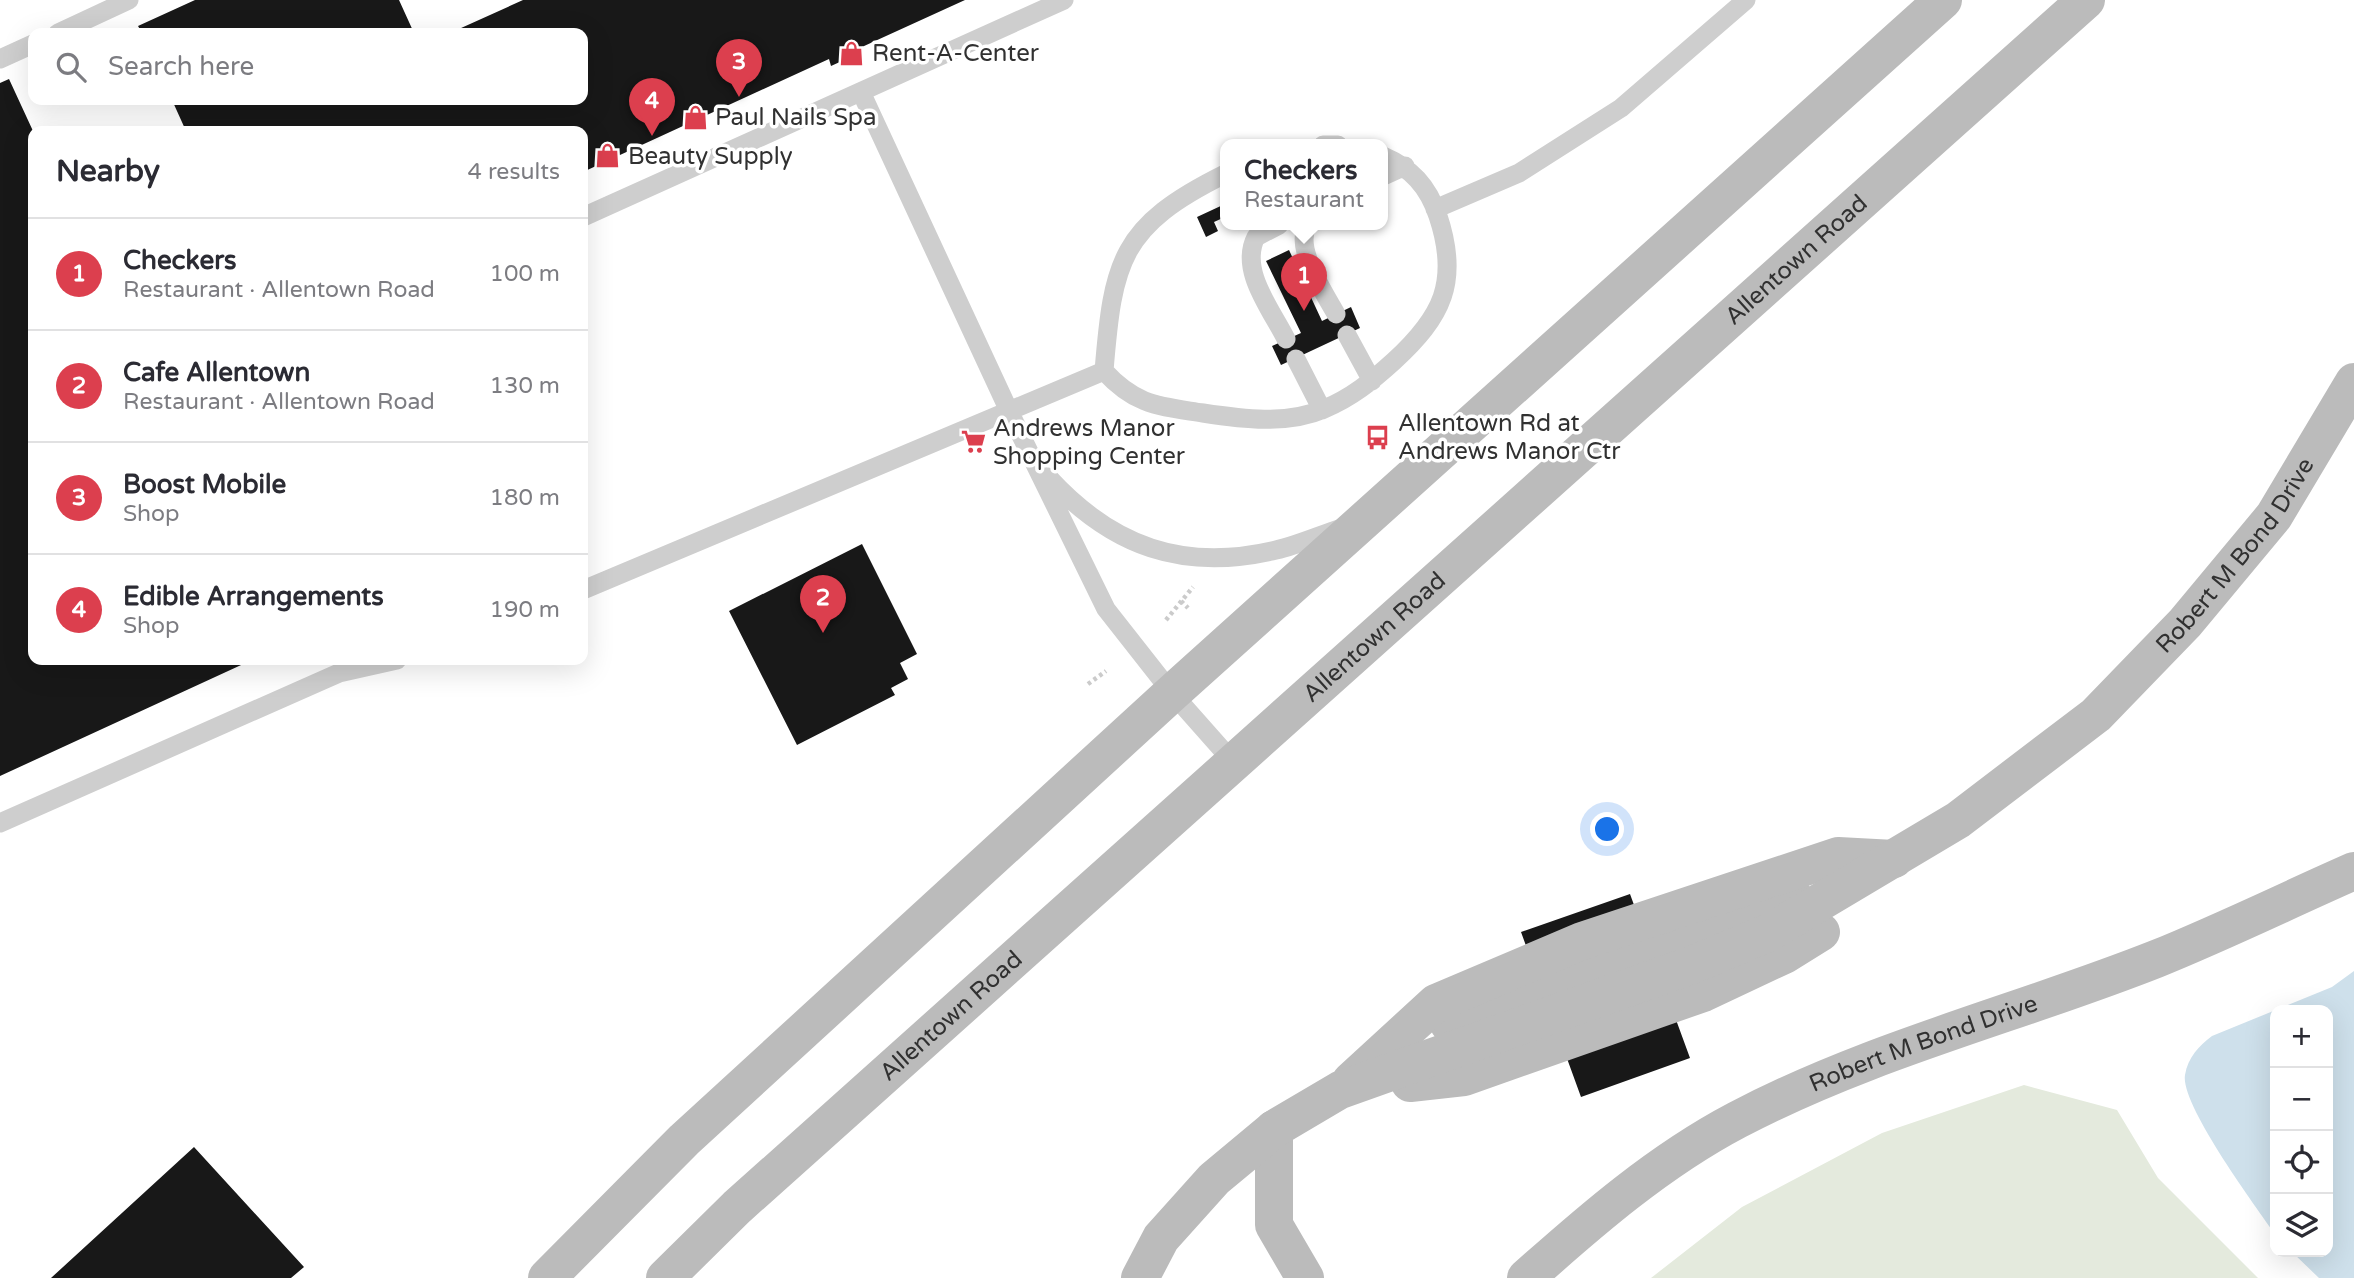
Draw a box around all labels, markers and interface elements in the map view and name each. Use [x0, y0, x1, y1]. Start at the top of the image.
search box [28, 28, 588, 105]
pin: 3 [716, 39, 762, 97]
shop icon: Rent-A-Center [838, 39, 866, 67]
place label: Rent-A-Center [872, 39, 1040, 68]
icon: search [52, 48, 90, 86]
text: Search here [108, 51, 254, 82]
pin: 4 [629, 78, 675, 136]
shop icon: Paul Nails Spa [681, 103, 709, 131]
place label: Paul Nails Spa [715, 103, 876, 132]
popup [1220, 139, 1388, 230]
shop icon: Beauty Supply [594, 142, 622, 170]
place label: Beauty Supply [628, 142, 793, 171]
text: Nearby [56, 153, 160, 190]
text: Checkers [1244, 155, 1357, 186]
text: 4 results [467, 158, 560, 186]
text: Restaurant [1244, 186, 1364, 214]
street label: Allentown Road [1719, 188, 1873, 331]
text: Checkers [123, 245, 237, 276]
pin: 1 [1281, 253, 1327, 311]
text: 1 [72, 260, 86, 288]
text: 100 m [490, 260, 560, 288]
text: Restaurant · Allentown Road [123, 276, 435, 304]
text: Cafe Allentown [123, 357, 310, 388]
text: 2 [72, 372, 86, 400]
text: 130 m [490, 372, 560, 400]
text: Restaurant · Allentown Road [123, 388, 435, 416]
place label: Allentown Rd at Andrews Manor Ctr [1398, 409, 1621, 466]
place label: Andrews Manor Shopping Center [993, 414, 1186, 471]
bus stop icon: Allentown Rd at Andrews Manor Ctr [1364, 423, 1392, 451]
supermarket icon: Andrews Manor Shopping Center [959, 428, 987, 456]
street label: Robert M Bond Drive [2149, 452, 2320, 659]
text: Boost Mobile [123, 469, 286, 500]
text: 3 [72, 484, 86, 512]
text: 180 m [490, 484, 560, 512]
text: Shop [123, 500, 180, 528]
street label: Allentown Road [1297, 566, 1451, 708]
pin: 2 [800, 575, 846, 633]
text: Edible Arrangements [123, 581, 384, 612]
text: 4 [72, 596, 86, 624]
text: 190 m [490, 596, 560, 624]
text: Shop [123, 612, 180, 640]
your location [1590, 812, 1624, 846]
street label: Allentown Road [874, 944, 1028, 1087]
street label: Robert M Bond Drive [1805, 989, 2041, 1098]
map controls [2270, 1005, 2333, 1257]
button: + [2270, 1005, 2333, 1068]
button: − [2270, 1068, 2333, 1131]
button: locate [2270, 1131, 2333, 1194]
button: layers [2270, 1194, 2333, 1257]

